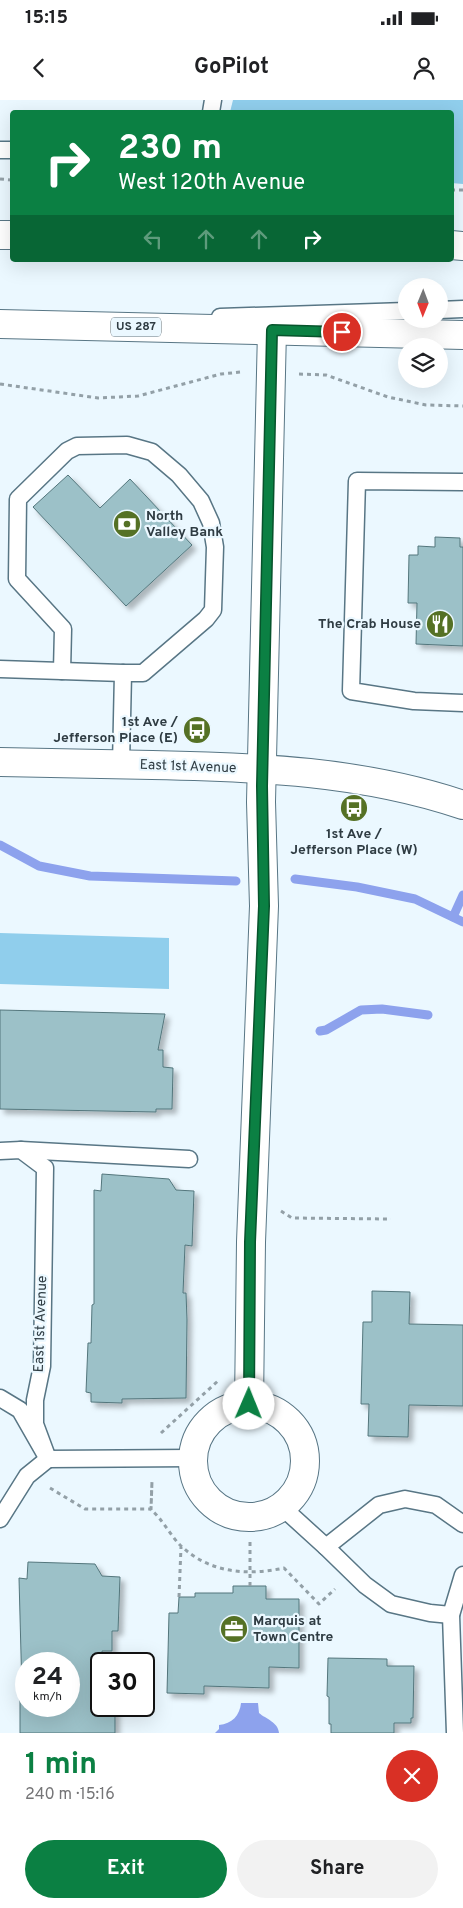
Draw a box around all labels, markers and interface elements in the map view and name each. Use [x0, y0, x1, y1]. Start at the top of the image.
text: 15:15 [25, 6, 68, 30]
icon: back [25, 54, 53, 82]
text: GoPilot [194, 54, 269, 81]
icon: person [410, 54, 438, 82]
text: 230 m [118, 127, 222, 171]
icon: right [35, 130, 100, 195]
text: West 120th Avenue [118, 170, 305, 197]
icon: left [139, 225, 167, 253]
icon: ahead [192, 225, 220, 253]
icon: ahead [245, 225, 273, 253]
icon: right [298, 225, 326, 253]
north arrow [398, 278, 448, 328]
map controls [398, 278, 448, 388]
pin [321, 311, 363, 353]
road number: US 287 [111, 318, 161, 336]
icon: arrive [328, 318, 356, 346]
button: layers [398, 338, 448, 388]
place label: North Valley Bank [146, 508, 223, 541]
bank icon: North Valley Bank [112, 509, 142, 539]
restaurant icon: The Crab House [425, 609, 455, 639]
place label: The Crab House [318, 616, 421, 633]
place label: 1st Ave / Jefferson Place (E) [53, 714, 179, 747]
bus stop icon: 1st Ave / Jefferson Place (E) [182, 715, 212, 745]
street label: East 1st Avenue [139, 757, 237, 777]
bus stop icon: 1st Ave / Jefferson Place (W) [339, 793, 369, 823]
place label: 1st Ave / Jefferson Place (W) [290, 826, 418, 859]
street label: East 1st Avenue [31, 1275, 51, 1373]
position arrow [222, 1377, 274, 1429]
place label: Marquis at Town Centre [253, 1613, 333, 1646]
office icon: Marquis at Town Centre [219, 1614, 249, 1644]
speed limit sign: 30 [90, 1652, 155, 1717]
text: 24 [32, 1662, 63, 1694]
text: km/h [33, 1689, 62, 1705]
text: 1 min [25, 1747, 97, 1784]
button: close [386, 1750, 438, 1802]
text: 240 m · 15:16 [25, 1785, 115, 1805]
button: Exit [25, 1840, 227, 1898]
button: Share [237, 1840, 438, 1898]

